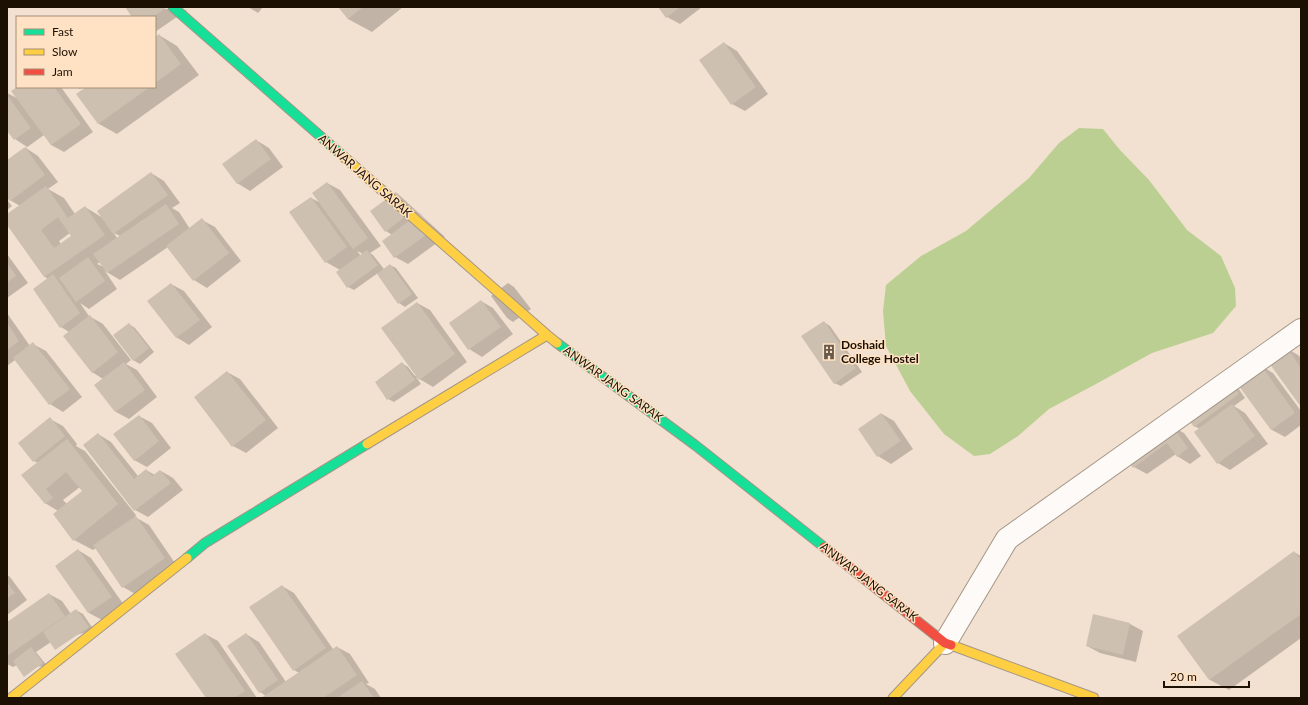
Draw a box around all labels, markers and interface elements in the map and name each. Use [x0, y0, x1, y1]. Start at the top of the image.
legend [16, 16, 156, 88]
text: Fast [52, 24, 74, 39]
text: Slow [52, 44, 78, 59]
text: Jam [52, 64, 73, 79]
street label: ANWAR JANG SARAK [315, 131, 415, 221]
place label: Doshaid College Hostel [841, 337, 919, 366]
street label: ANWAR JANG SARAK [560, 342, 666, 425]
building icon: Doshaid College Hostel [820, 343, 838, 361]
street label: ANWAR JANG SARAK [818, 539, 921, 624]
scale bar [1164, 663, 1249, 689]
text: 20 m [1170, 669, 1197, 684]

